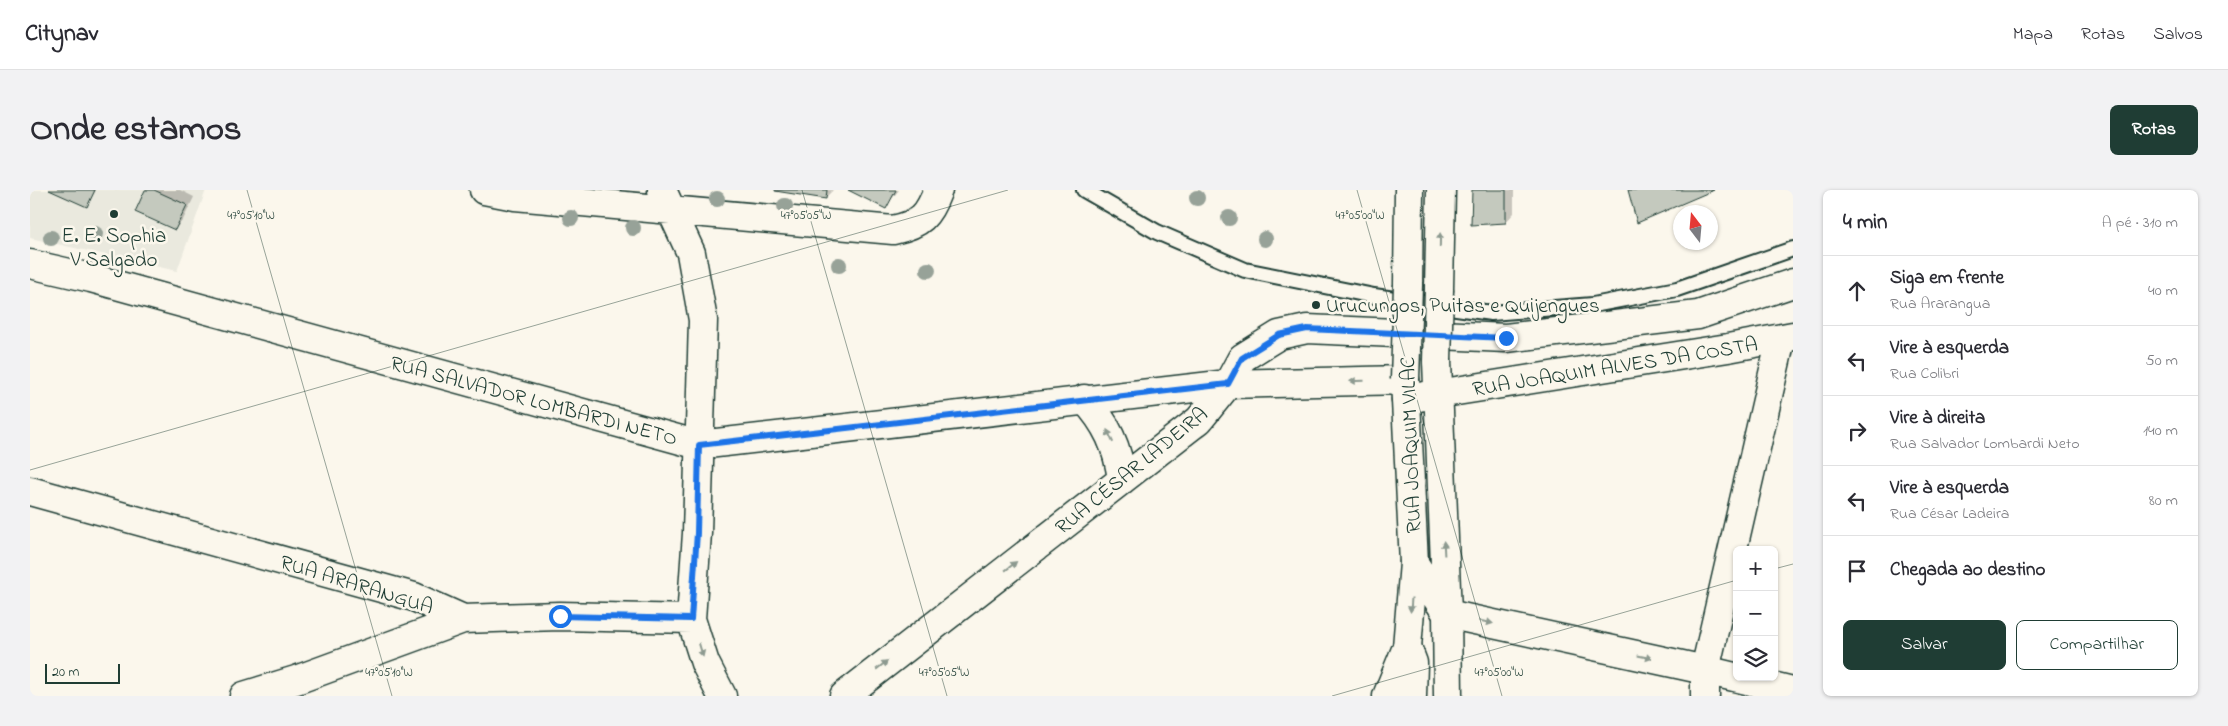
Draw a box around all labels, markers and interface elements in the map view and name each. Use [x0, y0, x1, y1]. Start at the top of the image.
text: Citynav [25, 17, 98, 52]
text: Mapa [2013, 22, 2053, 48]
text: Rotas [2081, 22, 2125, 48]
text: Salvos [2153, 22, 2203, 48]
text: Onde estamos [30, 105, 242, 156]
button: Rotas [2110, 105, 2198, 155]
north arrow [1673, 205, 1718, 250]
text: 47°05'10"W [227, 207, 275, 225]
text: 47°05'05"W [781, 207, 831, 225]
text: 47°05'00"W [1336, 207, 1384, 225]
marker: E. E. Sophia V Salgado [108, 208, 120, 220]
text: 4 min [1843, 208, 1887, 238]
text: A pé · 310 m [2102, 211, 2178, 235]
place label: E. E. Sophia V Salgado [62, 222, 166, 278]
one-way arrow [1436, 232, 1444, 248]
text: Siga em frente [1890, 265, 2004, 292]
icon: ahead [1843, 277, 1871, 305]
text: 40 m [2148, 279, 2178, 303]
place label: Urucungos, Puitas e Quijengues [1326, 292, 1600, 324]
text: Rua Ararangua [1890, 292, 1990, 316]
marker: Urucungos, Puitas e Quijengues [1310, 299, 1322, 311]
route end [1495, 327, 1518, 350]
street label: RUA JOAQUIM ALVES DA COSTA [1470, 331, 1760, 405]
text: Vire à esquerda [1890, 335, 2009, 362]
icon: left [1843, 347, 1871, 375]
street label: RUA SALVADOR LOMBARDI NETO [387, 349, 680, 455]
text: 50 m [2146, 349, 2178, 373]
street label: RUA JOAQUIM VILAC [1394, 356, 1430, 534]
text: Rua Colibri [1890, 362, 1959, 386]
one-way arrow [1348, 377, 1364, 385]
street label: RUA CÉSAR LADEIRA [1049, 400, 1215, 543]
text: Vire à direita [1890, 405, 1985, 432]
icon: right [1843, 417, 1871, 445]
text: 140 m [2143, 419, 2178, 443]
one-way arrow [1106, 429, 1114, 443]
text: Rua Salvador Lombardi Neto [1890, 432, 2080, 456]
text: Vire à esquerda [1890, 475, 2009, 502]
icon: left [1843, 487, 1871, 515]
text: 80 m [2149, 489, 2178, 513]
text: Rua César Ladeira [1890, 502, 2010, 526]
one-way arrow [1440, 540, 1448, 556]
map controls [1733, 546, 1778, 681]
button: + [1733, 546, 1778, 591]
street label: RUA ARARANGUA [276, 548, 437, 623]
icon: arrive [1843, 557, 1871, 585]
text: Chegada ao destino [1890, 557, 2045, 584]
one-way arrow [1004, 561, 1018, 571]
button: − [1733, 591, 1778, 636]
one-way arrow [1406, 597, 1414, 613]
route start [549, 605, 572, 628]
one-way arrow [1479, 619, 1495, 627]
button: Salvar [1843, 620, 2006, 670]
button: Compartilhar [2016, 620, 2178, 670]
button: layers [1733, 636, 1778, 681]
one-way arrow [697, 642, 705, 657]
one-way arrow [1638, 653, 1653, 661]
one-way arrow [875, 660, 888, 671]
scale bar [45, 661, 120, 684]
text: 20 m [52, 662, 79, 683]
text: 47°05'10"W [365, 664, 413, 682]
text: 47°05'05"W [919, 664, 969, 682]
text: 47°05'00"W [1475, 664, 1523, 682]

